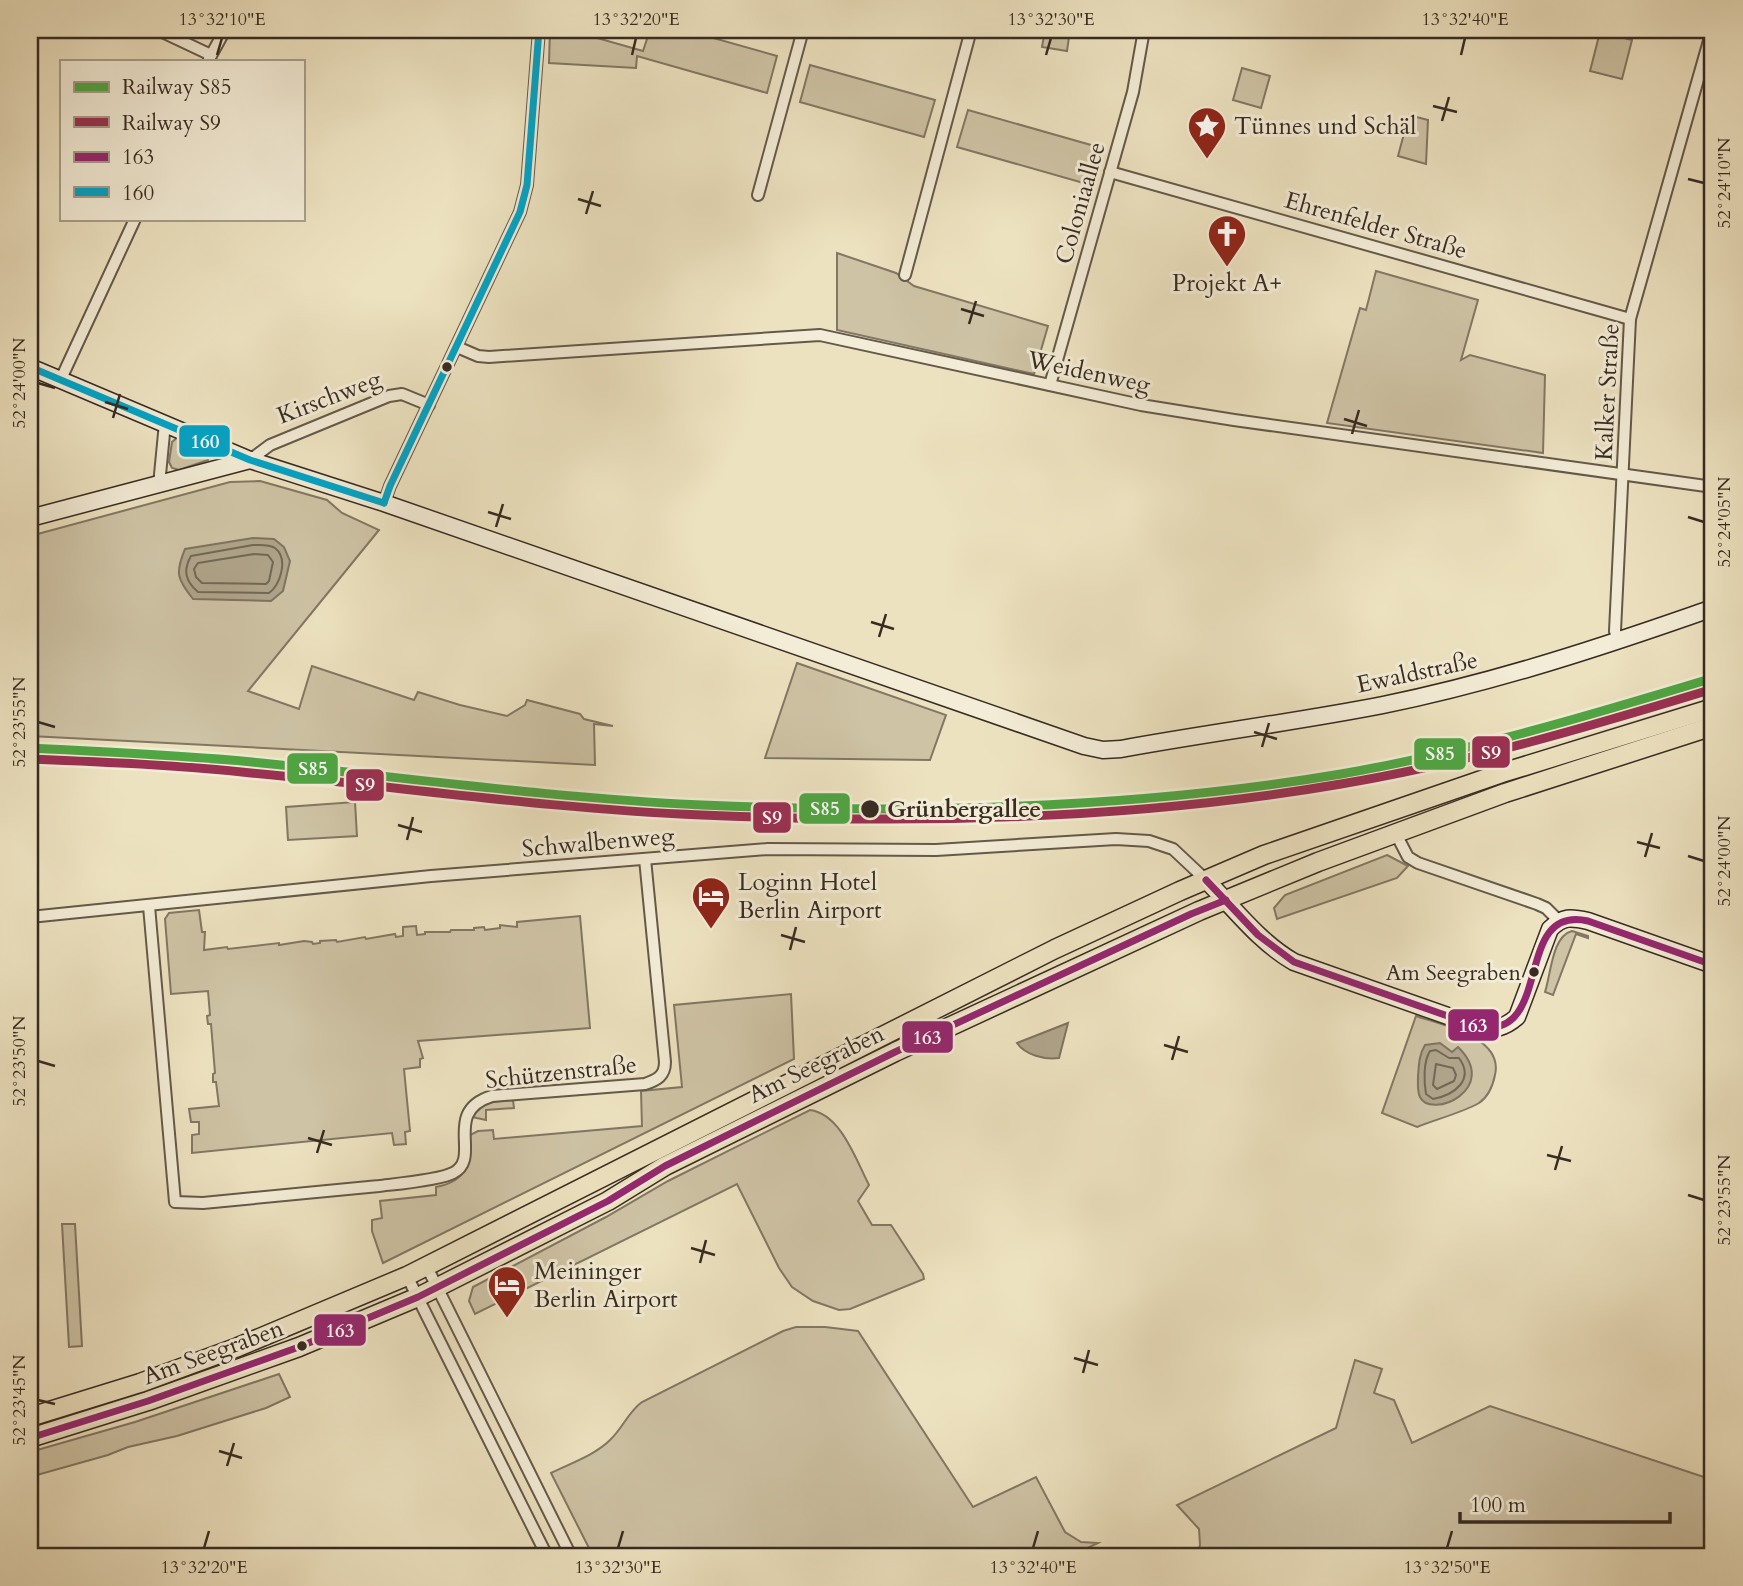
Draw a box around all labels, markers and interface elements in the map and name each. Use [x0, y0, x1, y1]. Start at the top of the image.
text: 13°32'10"E [178, 7, 266, 32]
text: 13°32'20"E [592, 7, 680, 32]
text: 13°32'30"E [1007, 7, 1095, 32]
text: 13°32'40"E [1421, 7, 1509, 32]
legend [60, 60, 304, 220]
text: Railway S85 [122, 73, 232, 102]
place icon: Tünnes und Schäl [1186, 105, 1228, 160]
text: Railway S9 [122, 109, 221, 138]
place label: Tünnes und Schäl [1234, 110, 1416, 143]
text: 52°24'10"N [1712, 137, 1737, 229]
street label: Coloniaallee [1047, 138, 1114, 268]
text: 163 [122, 143, 154, 172]
text: 160 [122, 179, 154, 208]
street label: Ehrenfelder Straße [1281, 184, 1471, 267]
church icon: Projekt A+ [1206, 213, 1248, 268]
place label: Projekt A+ [1172, 267, 1282, 300]
street label: Kalker Straße [1587, 323, 1628, 461]
text: 52°24'00"N [7, 337, 32, 429]
street label: Weidenweg [1023, 343, 1154, 402]
unlabelled marker [440, 360, 454, 374]
street label: Kirschweg [272, 362, 387, 432]
line badge: 160 [178, 424, 231, 458]
text: 160 [190, 429, 220, 455]
text: 52°24'05"N [1712, 476, 1737, 568]
street label: Ewaldstraße [1353, 644, 1481, 701]
text: 52°23'55"N [7, 676, 32, 768]
line badge: S9 [1471, 735, 1511, 769]
line badge: S85 [1413, 737, 1467, 771]
text: S9 [1481, 740, 1501, 766]
text: S85 [1425, 741, 1455, 767]
line badge: S85 [286, 752, 339, 785]
text: S85 [298, 756, 328, 782]
line badge: S9 [345, 768, 385, 802]
text: S9 [355, 772, 375, 798]
line badge: S85 [798, 792, 851, 825]
place label: Grünbergallee [887, 793, 1041, 826]
text: S85 [810, 796, 840, 822]
marker: Grünbergallee [859, 798, 881, 820]
line badge: S9 [752, 801, 792, 834]
text: S9 [762, 805, 782, 831]
text: 52°24'00"N [1712, 815, 1737, 907]
street label: Schwalbenweg [520, 819, 676, 866]
place label: Loginn Hotel Berlin Airport [738, 866, 882, 927]
hotel icon: Loginn Hotel Berlin Airport [690, 875, 732, 930]
place label: Am Seegraben [1386, 958, 1521, 988]
marker: Am Seegraben [1527, 965, 1541, 979]
line badge: 163 [1447, 1008, 1500, 1042]
text: 163 [1458, 1013, 1488, 1039]
text: 52°23'50"N [7, 1015, 32, 1107]
street label: Am Seegraben [743, 1017, 890, 1112]
line badge: 163 [901, 1020, 954, 1054]
text: 163 [912, 1025, 942, 1051]
street label: Schützenstraße [484, 1048, 638, 1097]
text: 52°23'55"N [1712, 1154, 1737, 1246]
place label: Meininger Berlin Airport [534, 1255, 678, 1316]
hotel icon: Meininger Berlin Airport [486, 1264, 528, 1319]
street label: Am Seegraben [138, 1312, 289, 1393]
line badge: 163 [313, 1313, 367, 1347]
text: 163 [325, 1318, 355, 1344]
unlabelled marker [295, 1339, 309, 1353]
text: 52°23'45"N [7, 1354, 32, 1446]
scale bar [1460, 1481, 1670, 1525]
text: 100 m [1470, 1491, 1526, 1520]
text: 13°32'20"E [160, 1555, 248, 1580]
text: 13°32'30"E [574, 1555, 662, 1580]
text: 13°32'40"E [989, 1555, 1077, 1580]
text: 13°32'50"E [1403, 1555, 1491, 1580]

